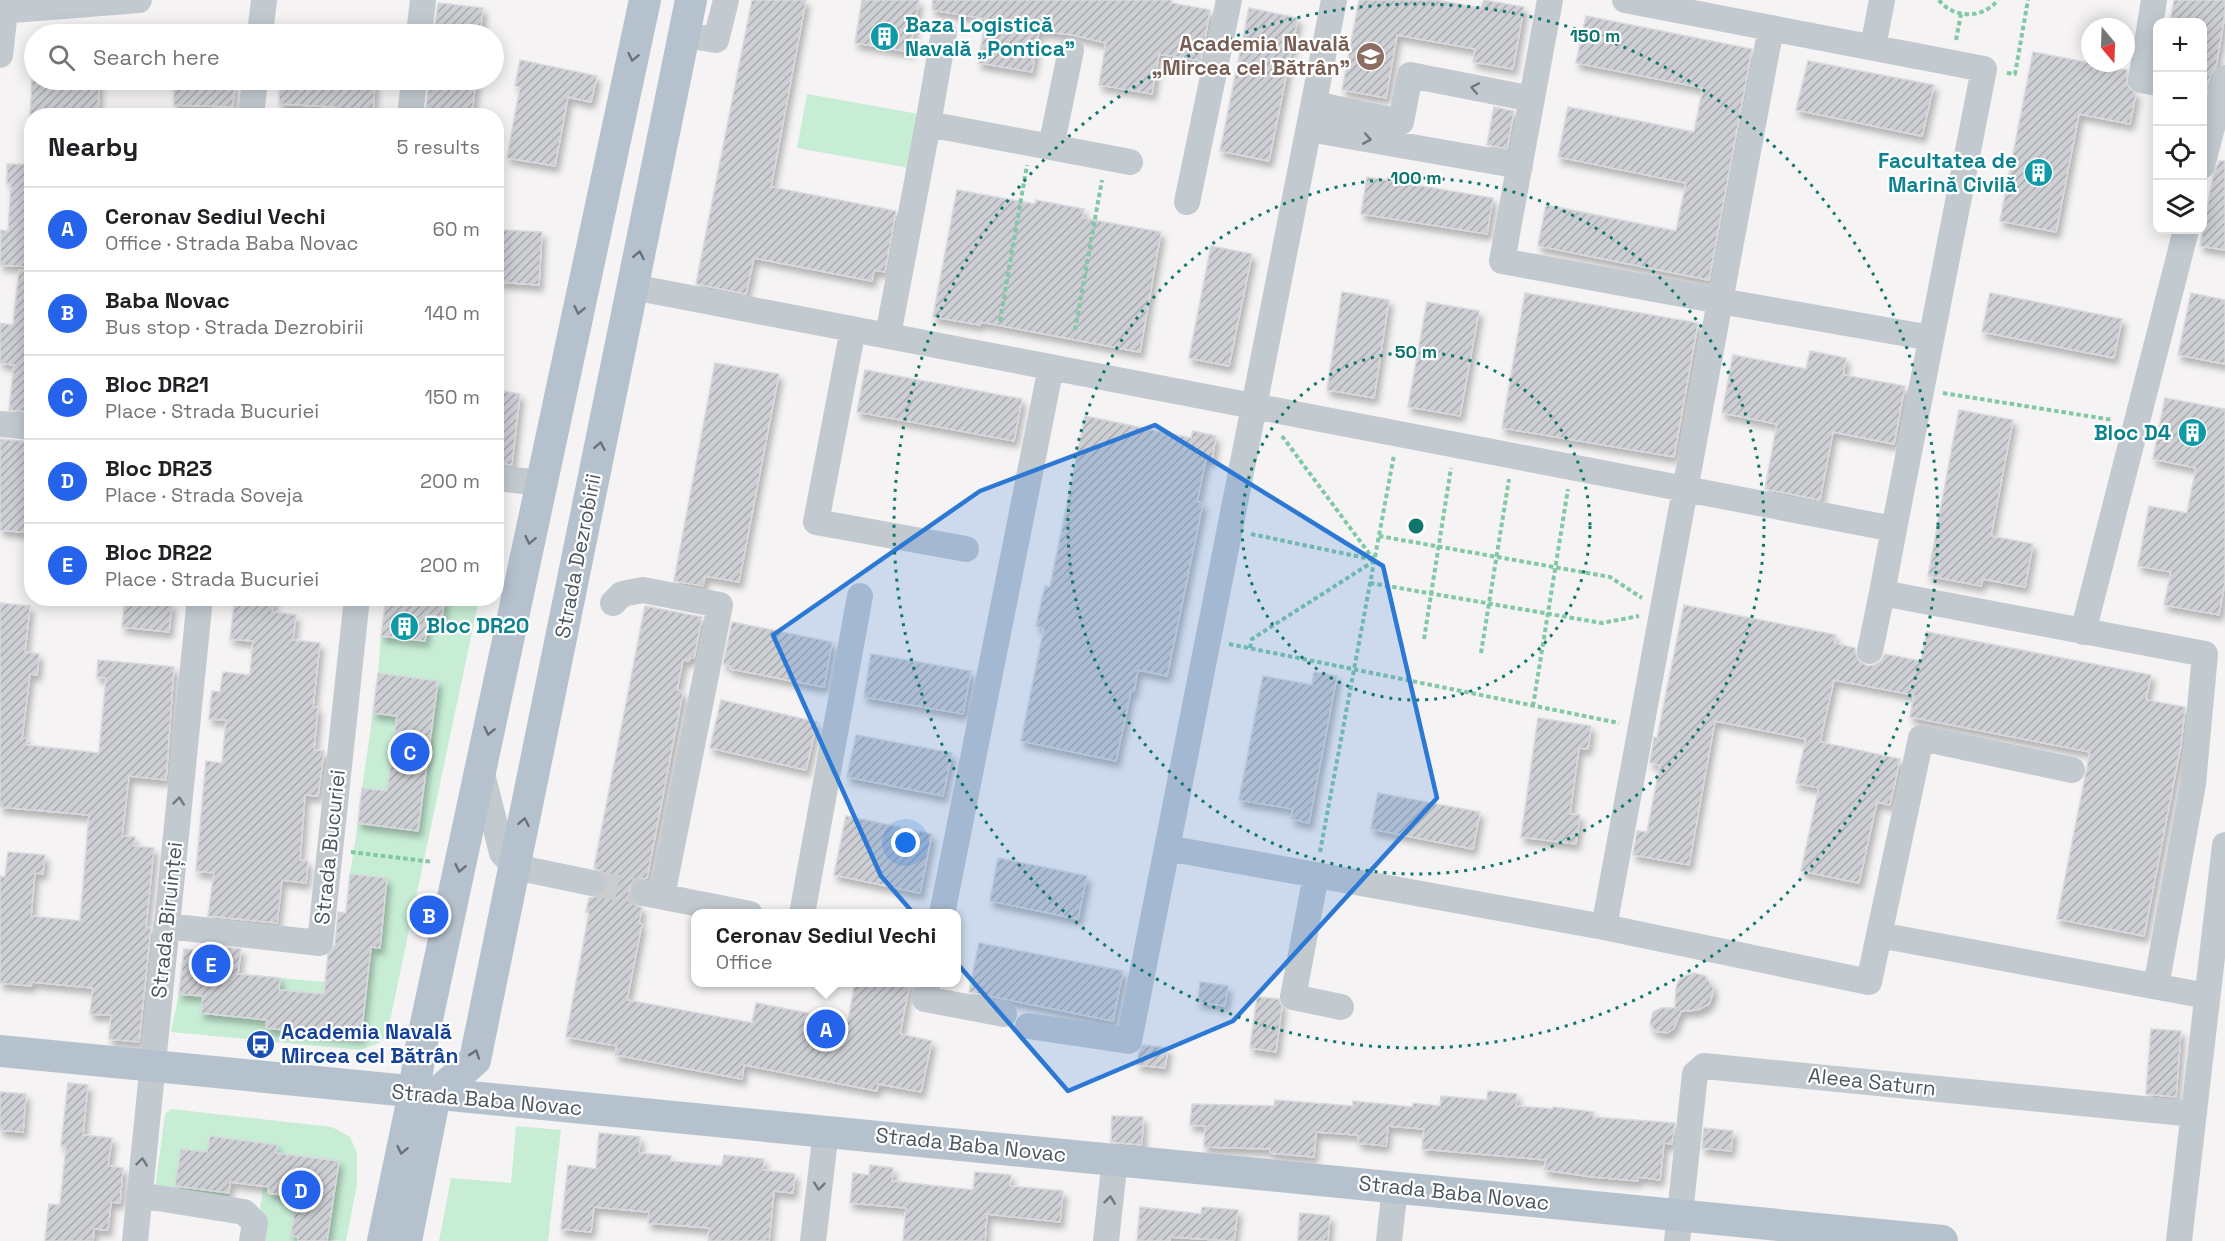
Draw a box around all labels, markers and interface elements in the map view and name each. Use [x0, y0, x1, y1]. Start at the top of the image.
place label: Baza Logistică Navală „Pontica” [905, 11, 1075, 62]
north arrow [2081, 18, 2135, 72]
map controls [2153, 18, 2207, 234]
button: + [2153, 18, 2207, 72]
building icon: Baza Logistică Navală „Pontica” [868, 21, 900, 53]
search box [24, 24, 504, 90]
text: 150 m [1570, 24, 1620, 47]
place label: Academia Navală „Mircea cel Bătrân” [1151, 30, 1350, 81]
school or university icon: Academia Navală „Mircea cel Bătrân” [1355, 40, 1387, 72]
icon: search [45, 41, 78, 74]
text: Search here [93, 43, 220, 71]
one-way arrow [627, 52, 640, 62]
button: − [2153, 72, 2207, 126]
one-way arrow [1470, 82, 1480, 95]
button: locate [2153, 126, 2207, 180]
text: Nearby [48, 130, 138, 164]
one-way arrow [1361, 132, 1371, 145]
text: 5 results [396, 134, 480, 160]
place label: Facultatea de Marină Civilă [1878, 147, 2017, 198]
building icon: Facultatea de Marină Civilă [2022, 157, 2054, 189]
text: 100 m [1390, 166, 1442, 189]
button: layers [2153, 180, 2207, 234]
text: Ceronav Sediul Vechi [105, 202, 326, 230]
text: A [61, 216, 74, 242]
text: 60 m [433, 216, 480, 242]
text: Office · Strada Baba Novac [105, 230, 358, 256]
one-way arrow [632, 250, 645, 260]
text: Baba Novac [105, 286, 230, 314]
text: B [61, 300, 74, 326]
text: 140 m [424, 300, 480, 326]
one-way arrow [574, 304, 587, 314]
text: Bus stop · Strada Dezrobirii [105, 314, 364, 340]
text: 50 m [1395, 340, 1437, 363]
text: Bloc DR21 [105, 370, 209, 398]
text: C [61, 384, 74, 410]
text: 150 m [425, 384, 480, 410]
text: Place · Strada Bucuriei [105, 398, 319, 424]
building icon: Bloc D4 [2176, 417, 2208, 449]
place label: Bloc D4 [2094, 419, 2171, 446]
one-way arrow [593, 441, 606, 451]
text: Bloc DR23 [105, 454, 212, 482]
text: D [61, 468, 74, 494]
text: 200 m [420, 468, 480, 494]
street label: Strada Dezrobirii [548, 471, 607, 641]
text: Place · Strada Soveja [105, 482, 303, 508]
centre of rings [1406, 516, 1426, 536]
one-way arrow [524, 535, 537, 545]
text: Bloc DR22 [105, 538, 212, 566]
text: E [62, 552, 73, 578]
text: 200 m [420, 552, 480, 578]
text: Place · Strada Bucuriei [105, 566, 319, 592]
building icon: Bloc DR20 [389, 610, 421, 642]
place label: Bloc DR20 [426, 612, 529, 639]
one-way arrow [483, 726, 496, 736]
pin: C [390, 730, 430, 774]
street label: Strada Bucuriei [308, 768, 351, 926]
one-way arrow [172, 796, 185, 805]
one-way arrow [517, 818, 530, 828]
your location [891, 828, 920, 857]
street label: Strada Biruinței [145, 840, 188, 1000]
one-way arrow [454, 863, 467, 873]
pin: B [410, 892, 448, 938]
popup [691, 909, 961, 987]
text: Ceronav Sediul Vechi [716, 921, 936, 949]
pin: E [192, 942, 230, 986]
text: Office [716, 949, 773, 975]
pin: A [806, 1006, 846, 1052]
place label: Academia Navală Mircea cel Bătrân [281, 1018, 458, 1069]
bus stop icon: Academia Navală Mircea cel Bătrân [244, 1028, 276, 1060]
one-way arrow [468, 1049, 480, 1059]
street label: Aleea Saturn [1807, 1061, 1937, 1102]
street label: Strada Baba Novac [390, 1078, 584, 1121]
street label: Strada Baba Novac [874, 1121, 1068, 1168]
one-way arrow [396, 1145, 409, 1155]
one-way arrow [135, 1157, 148, 1166]
pin: D [282, 1168, 320, 1212]
street label: Strada Baba Novac [1357, 1169, 1551, 1216]
one-way arrow [814, 1182, 826, 1191]
one-way arrow [1103, 1196, 1116, 1205]

